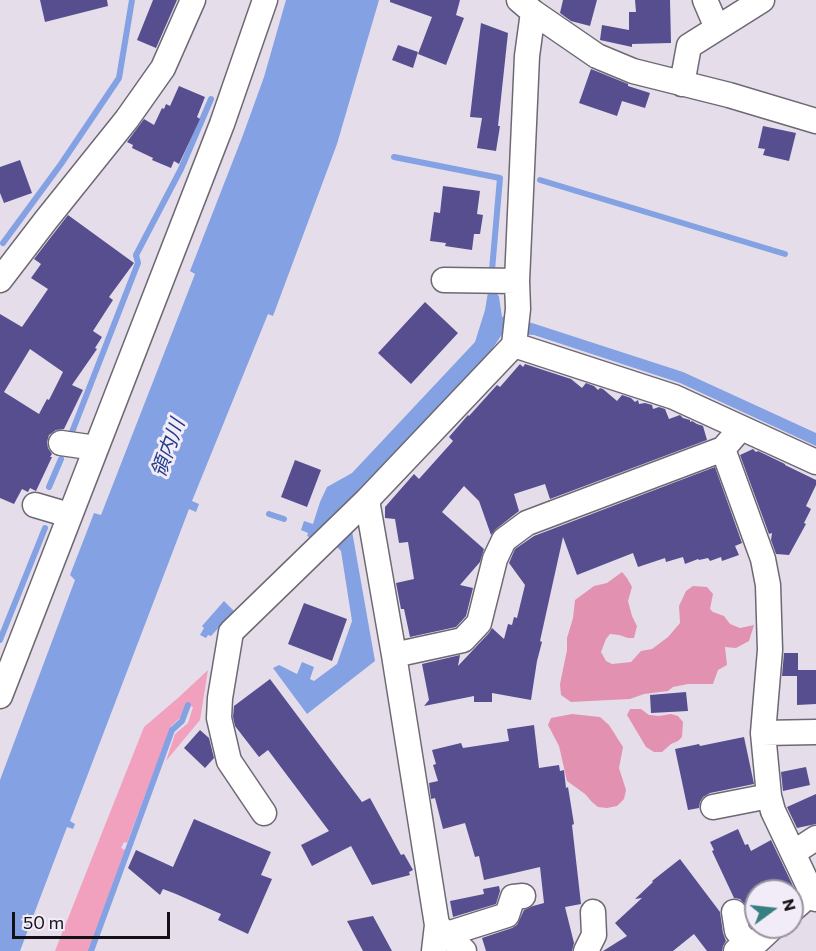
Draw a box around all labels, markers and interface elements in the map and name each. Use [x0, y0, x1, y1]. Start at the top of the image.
water label: 領内川 [146, 416, 190, 480]
north arrow [744, 879, 804, 939]
text: N [779, 896, 801, 913]
scale bar [15, 900, 172, 938]
text: 50 m [23, 911, 64, 933]

